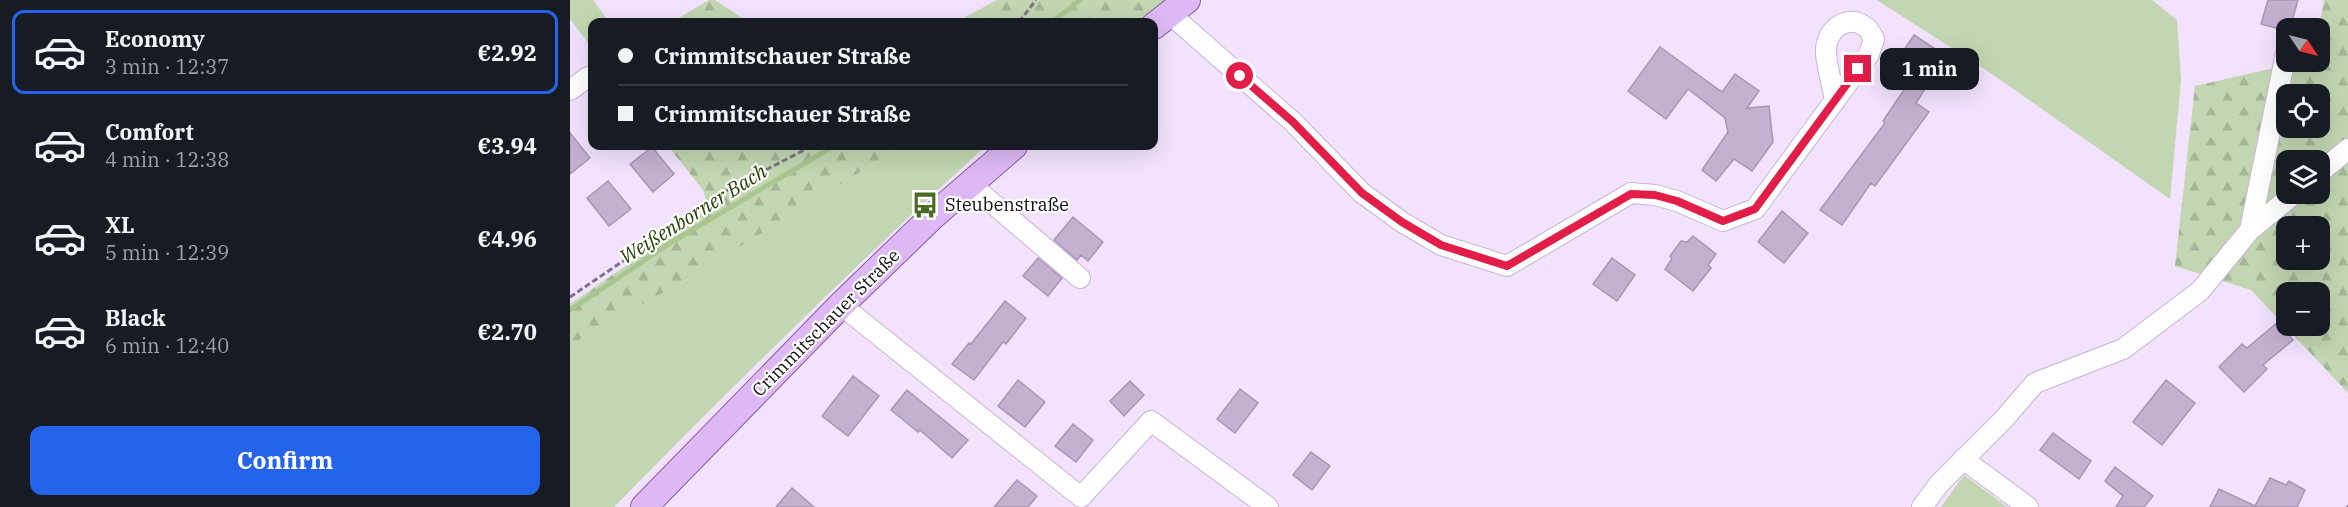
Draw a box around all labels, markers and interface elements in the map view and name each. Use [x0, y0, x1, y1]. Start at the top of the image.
north arrow [2276, 18, 2330, 72]
map controls [2276, 18, 2330, 336]
text: Economy [105, 24, 205, 53]
icon: car [33, 25, 87, 79]
text: €2.92 [478, 38, 537, 67]
text: Crimmitschauer Straße [654, 41, 911, 70]
callout: 1 min [1879, 48, 1978, 90]
text: 3 min · 12:37 [105, 53, 229, 80]
route end [1844, 55, 1871, 82]
text: 1 min [1902, 55, 1958, 82]
route start [1226, 62, 1253, 89]
button: locate [2276, 84, 2330, 138]
text: Crimmitschauer Straße [654, 99, 911, 128]
text: Comfort [105, 117, 194, 146]
icon: car [33, 118, 87, 172]
text: €3.94 [478, 131, 537, 160]
text: 4 min · 12:38 [105, 146, 229, 173]
button: layers [2276, 150, 2330, 204]
water label: Weißenborner Bach [614, 157, 771, 270]
bus stop icon: Steubenstraße [910, 190, 940, 220]
place label: Steubenstraße [945, 193, 1069, 216]
text: XL [105, 210, 135, 239]
icon: car [33, 211, 87, 265]
button: + [2276, 216, 2330, 270]
text: €4.96 [478, 224, 537, 253]
text: 5 min · 12:39 [105, 239, 229, 266]
street label: Crimmitschauer Straße [747, 244, 904, 401]
button: − [2276, 282, 2330, 336]
text: Black [105, 303, 166, 332]
icon: car [33, 304, 87, 358]
text: €2.70 [478, 317, 537, 346]
text: 6 min · 12:40 [105, 332, 229, 359]
button: Confirm [30, 426, 540, 495]

